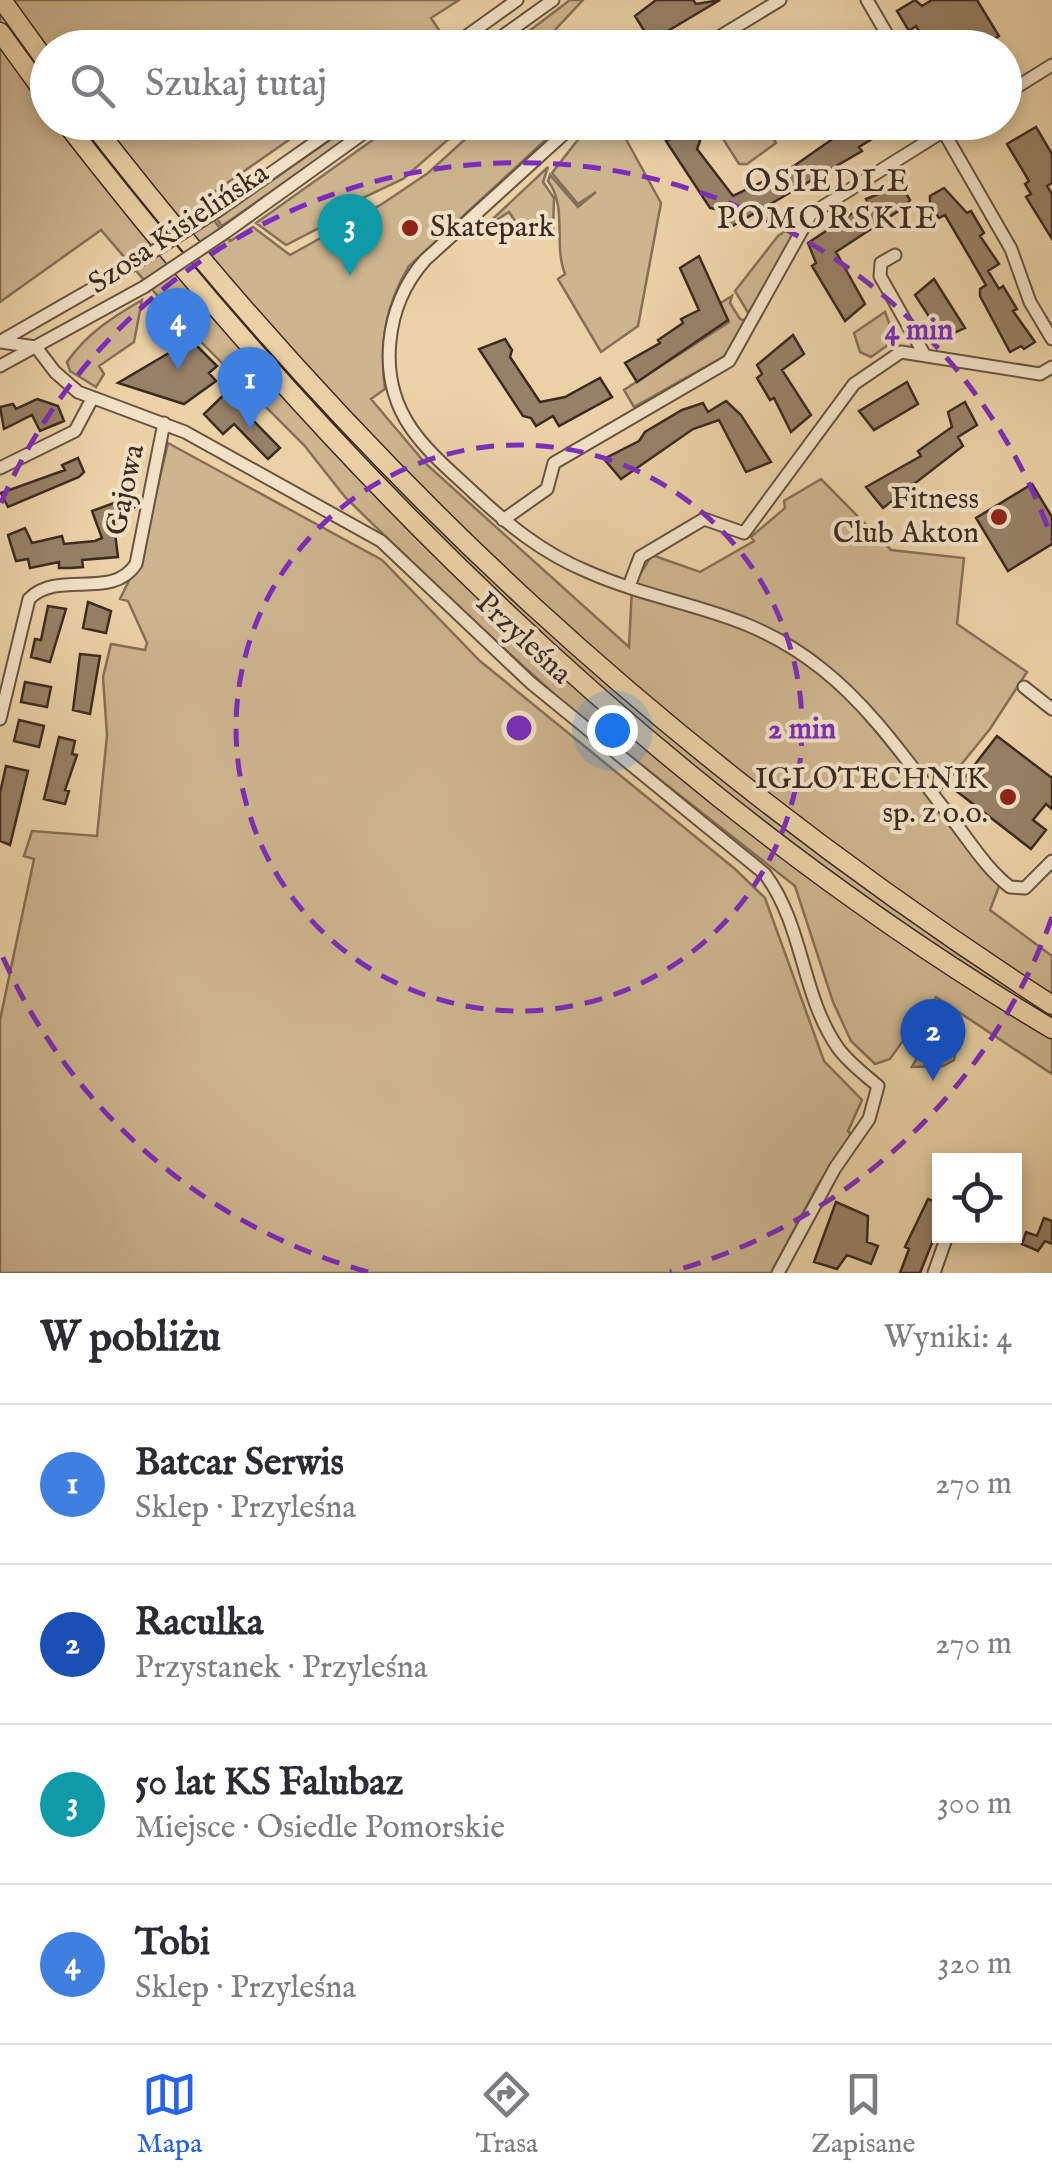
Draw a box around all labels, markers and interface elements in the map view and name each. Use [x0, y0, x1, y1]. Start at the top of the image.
search box [30, 30, 1022, 140]
icon: search [65, 58, 120, 113]
text: Szukaj tutaj [145, 61, 327, 109]
street label: Szosa Kisielińska [82, 155, 276, 303]
district label: OSIEDLE POMORSKIE [717, 162, 939, 240]
pin: 3 [318, 194, 382, 276]
place label: Skatepark [430, 209, 556, 247]
marker: Skatepark [399, 217, 421, 239]
pin: 4 [146, 288, 210, 370]
text: 4 min [885, 312, 953, 350]
pin: 1 [218, 346, 282, 429]
street label: Gajowa [98, 441, 154, 539]
place label: Fitness Club Akton [833, 481, 979, 553]
marker: Fitness Club Akton [988, 506, 1010, 528]
street label: Przyleśna [467, 585, 579, 693]
your location [587, 705, 638, 756]
centre of rings [501, 710, 537, 746]
text: 2 min [768, 711, 836, 749]
place label: IGLOTECHNIK sp. z o.o. [755, 761, 988, 833]
marker: IGLOTECHNIK sp. z o.o. [997, 786, 1019, 808]
pin: 2 [900, 998, 966, 1081]
map controls [932, 1153, 1022, 1243]
button: locate [932, 1153, 1022, 1243]
text: W pobliżu [40, 1312, 221, 1365]
text: Wyniki: 4 [884, 1318, 1012, 1359]
text: Batcar Serwis [135, 1440, 344, 1488]
text: 1 [67, 1464, 78, 1505]
text: 270 m [935, 1464, 1012, 1505]
text: Sklep · Przyleśna [135, 1488, 356, 1529]
text: Raculka [135, 1600, 263, 1648]
text: 2 [65, 1624, 80, 1665]
text: 270 m [935, 1624, 1012, 1665]
text: Przystanek · Przyleśna [135, 1648, 428, 1689]
text: 50 lat KS Falubaz [135, 1760, 403, 1808]
text: 3 [67, 1784, 78, 1825]
text: 300 m [937, 1784, 1012, 1825]
text: Miejsce · Osiedle Pomorskie [135, 1808, 505, 1849]
text: Tobi [135, 1920, 210, 1968]
text: 4 [65, 1944, 80, 1985]
text: 320 m [938, 1944, 1012, 1985]
text: Sklep · Przyleśna [135, 1968, 356, 2009]
tab: Mapa [137, 2067, 202, 2162]
tab: Trasa [476, 2067, 538, 2162]
tab: Zapisane [811, 2067, 915, 2162]

